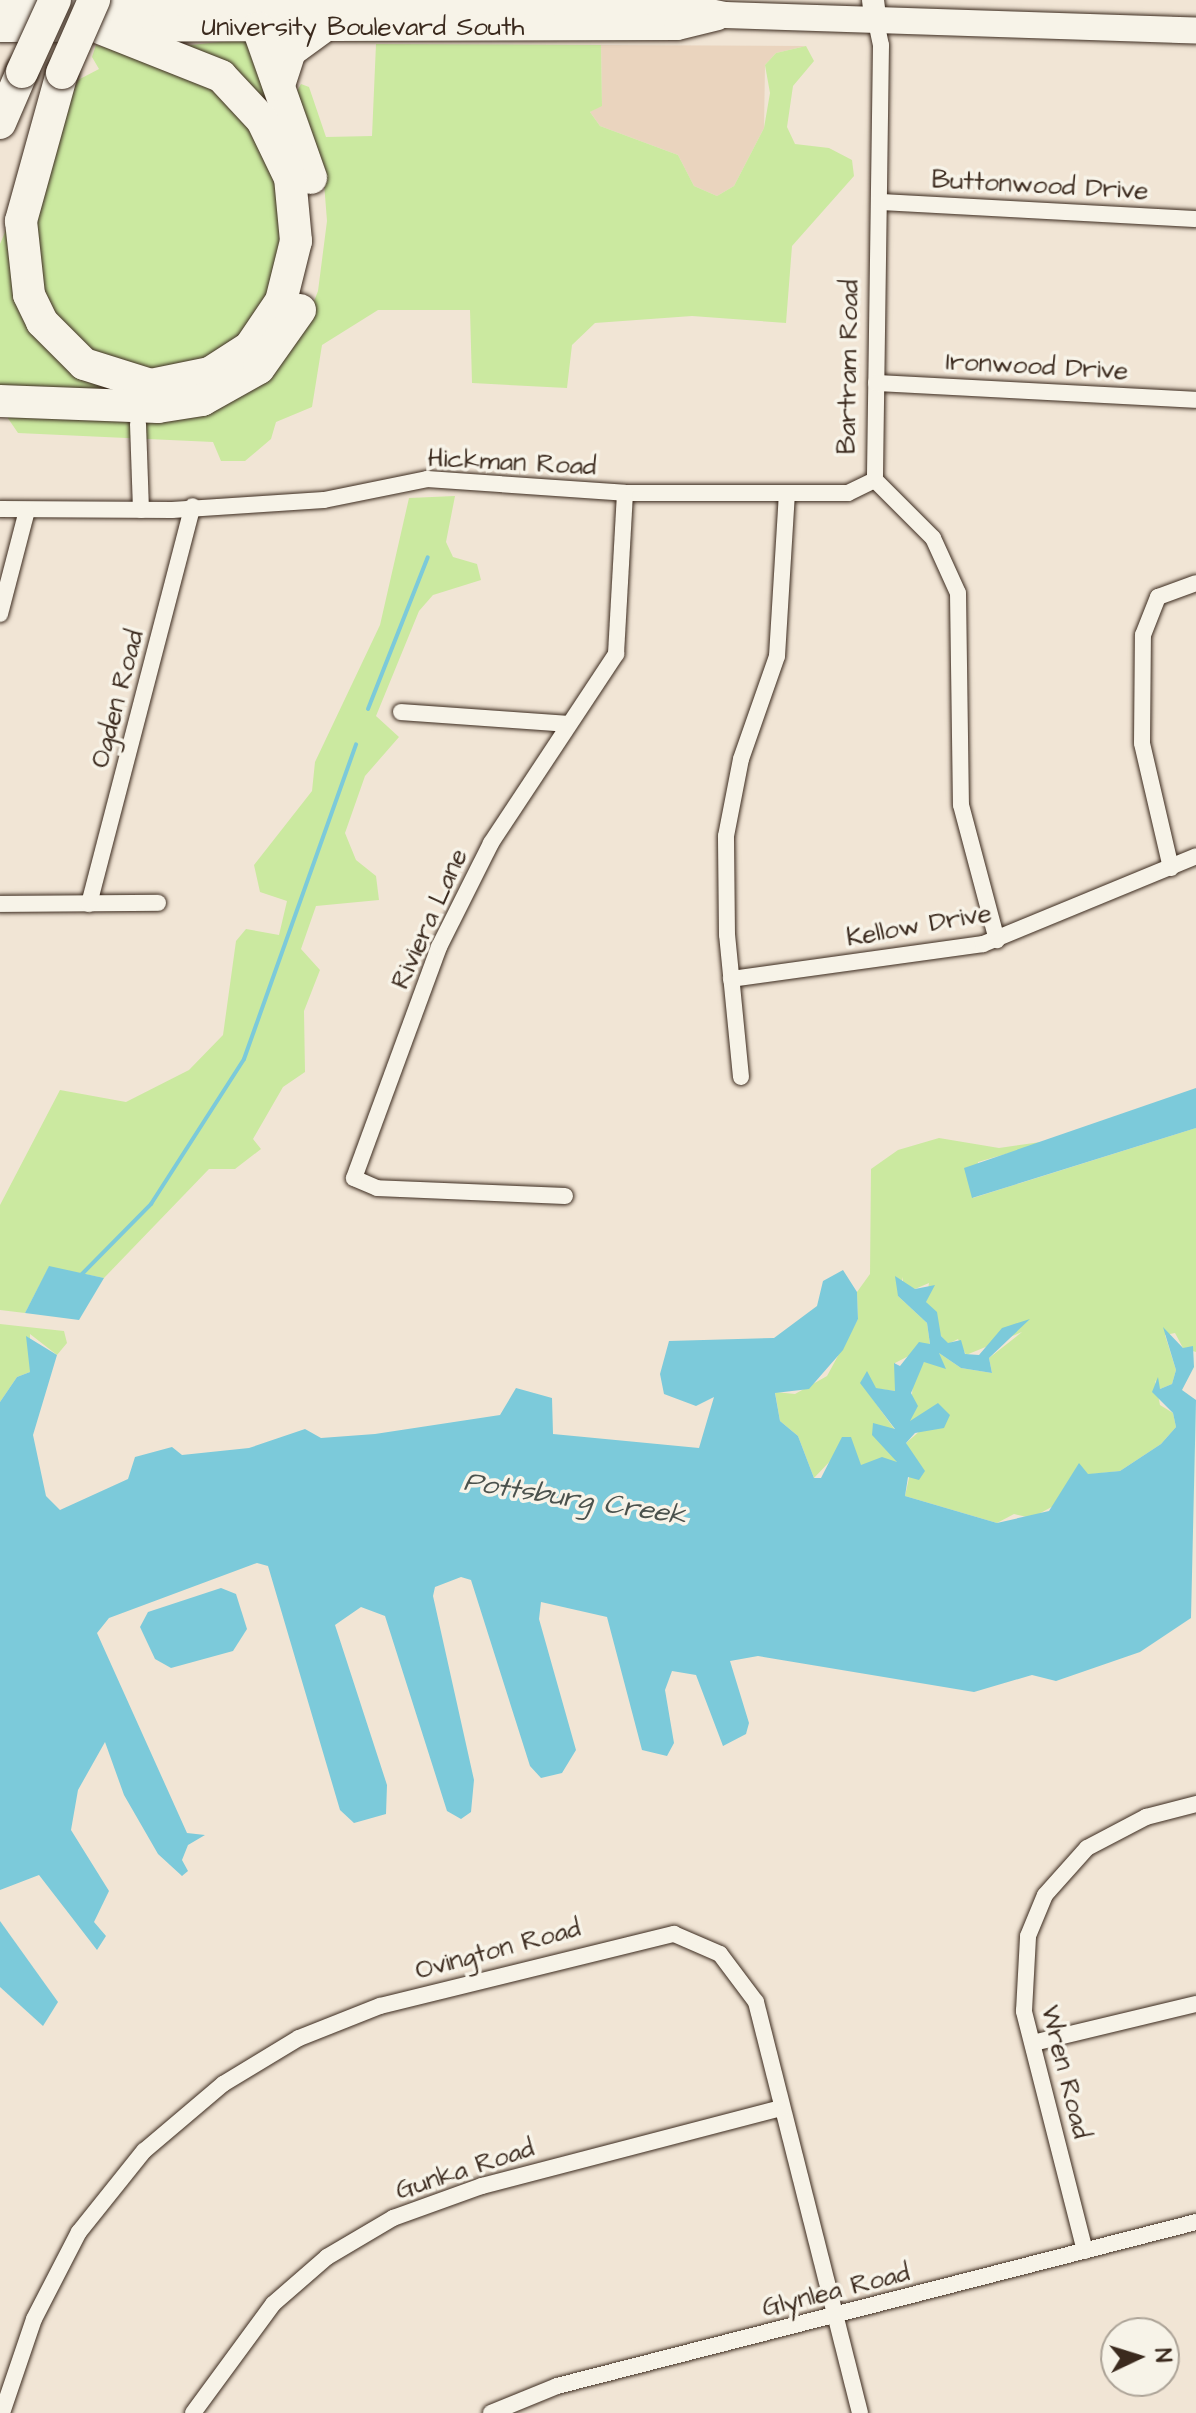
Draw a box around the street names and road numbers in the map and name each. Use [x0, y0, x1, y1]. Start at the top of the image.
street label: University Boulevard South [202, 12, 524, 44]
street label: Buttonwood Drive [931, 165, 1149, 207]
street label: Bartram Road [832, 279, 866, 455]
street label: Ironwood Drive [945, 347, 1129, 387]
street label: Hickman Road [427, 443, 597, 483]
street label: Ogden Road [85, 627, 151, 771]
street label: Riviera Lane [385, 844, 475, 994]
street label: Kellow Drive [844, 898, 994, 954]
street label: Ovington Road [412, 1913, 584, 1987]
street label: Wren Road [1033, 2002, 1097, 2142]
street label: Gunka Road [392, 2133, 538, 2207]
street label: Glynlea Road [759, 2258, 913, 2324]

